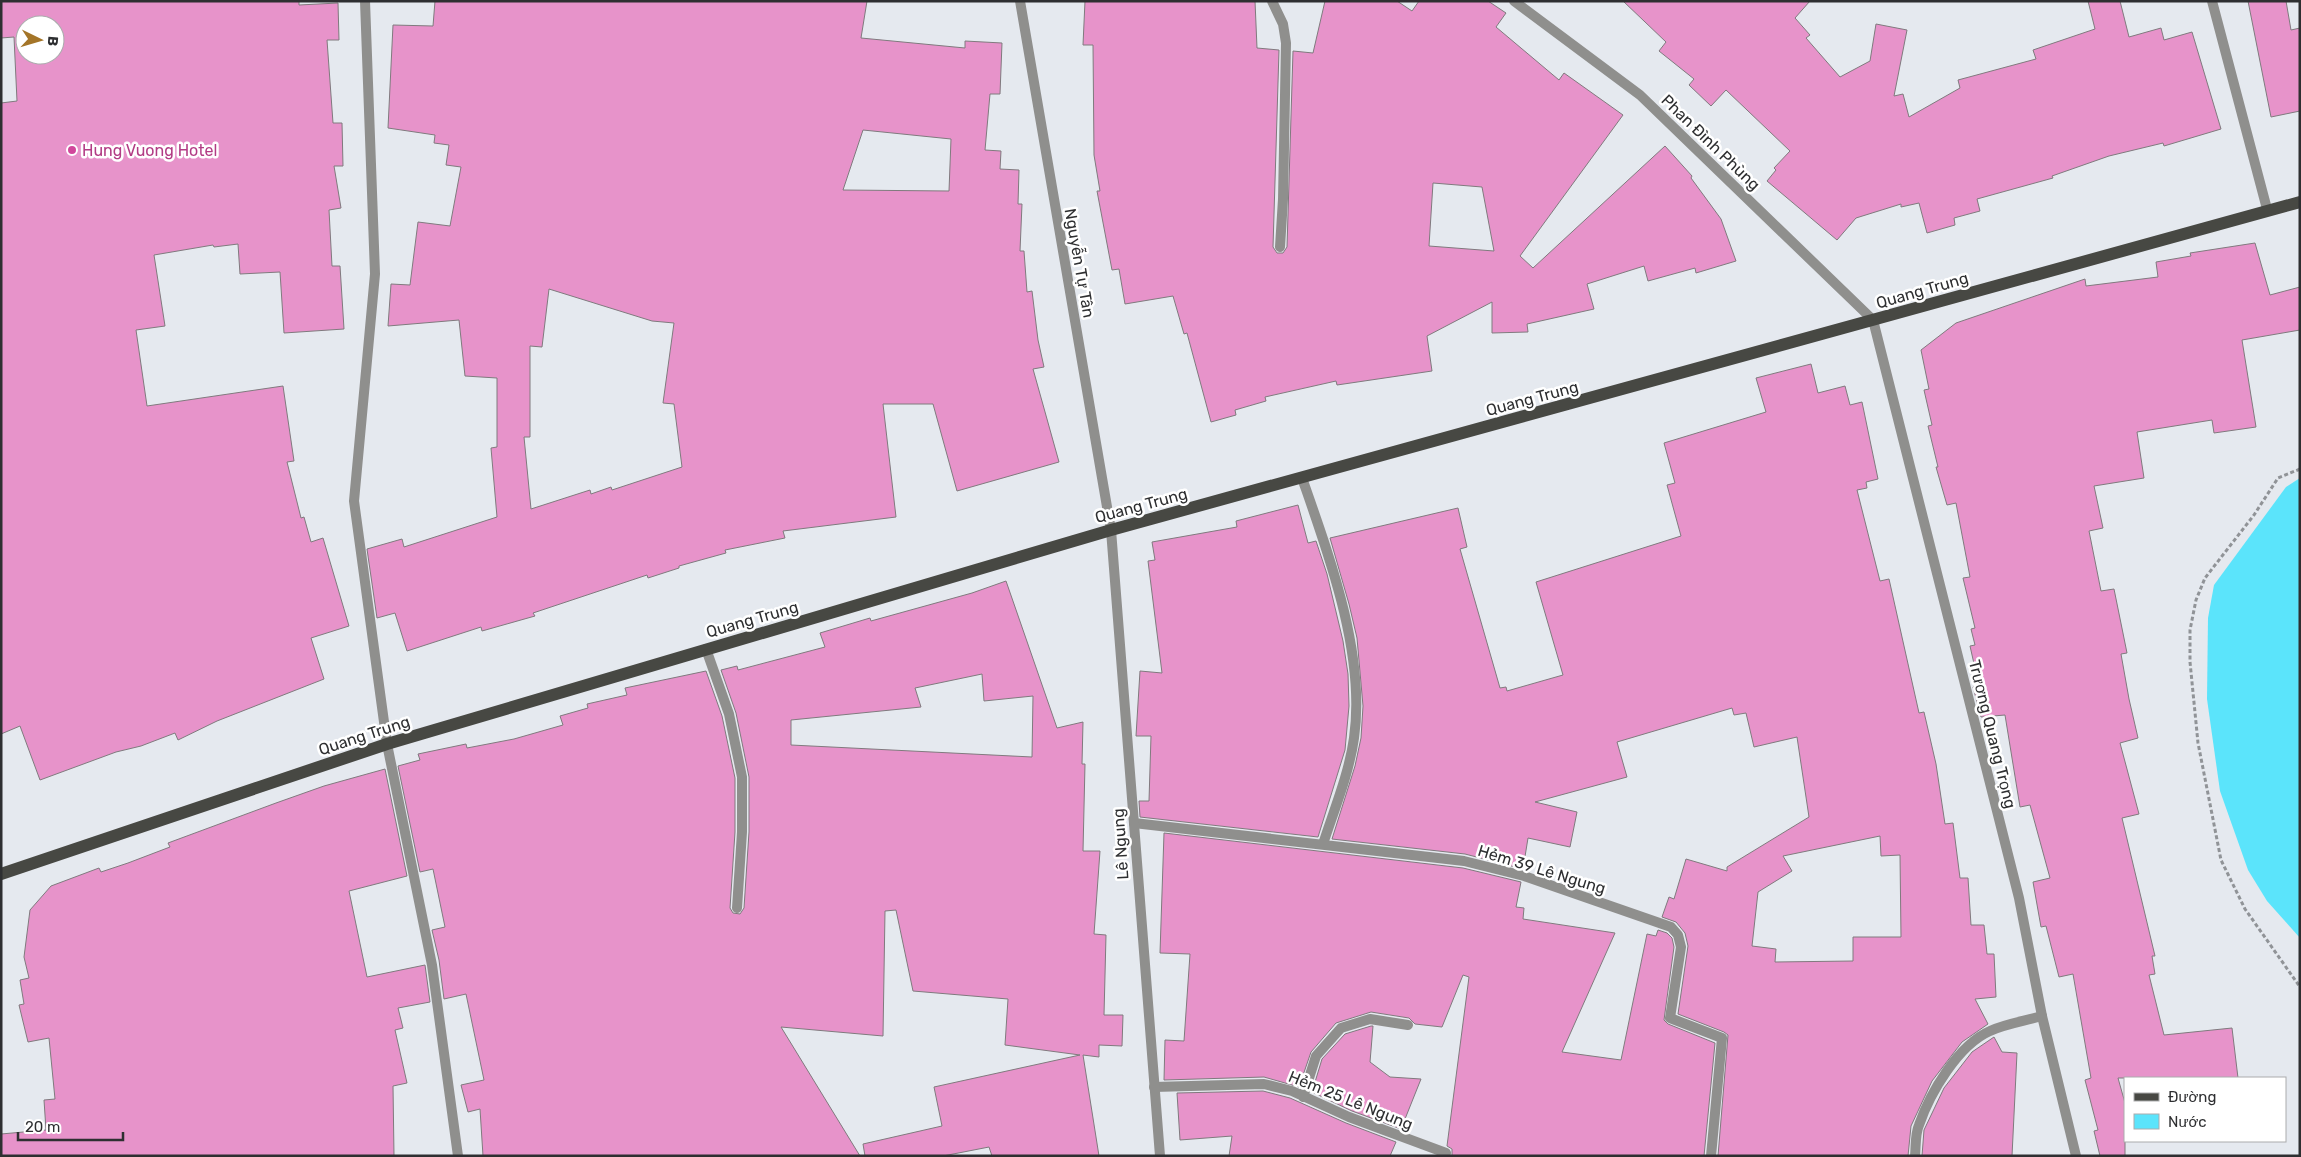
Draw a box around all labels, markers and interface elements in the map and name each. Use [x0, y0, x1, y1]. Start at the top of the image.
north arrow [15, 15, 65, 65]
text: B [44, 35, 61, 47]
street label: Phan Đình Phùng [1657, 90, 1764, 194]
place label: Hung Vuong Hotel [82, 141, 217, 160]
marker: Hung Vuong Hotel [66, 144, 78, 156]
street label: Nguyễn Tự Tân [1061, 207, 1100, 319]
street label: Quang Trung [1874, 268, 1970, 313]
street label: Quang Trung [1484, 377, 1580, 420]
street label: Quang Trung [1093, 484, 1189, 527]
street label: Quang Trung [704, 597, 800, 642]
street label: Trương Quang Trọng [1965, 658, 2020, 810]
street label: Quang Trung [316, 712, 412, 759]
street label: Lê Ngung [1109, 808, 1132, 880]
street label: Hẻm 39 Lê Ngung [1476, 841, 1608, 898]
street label: Hẻm 25 Lê Ngung [1286, 1067, 1416, 1134]
legend [2124, 1077, 2286, 1142]
text: Đường [2168, 1088, 2216, 1106]
scale bar [18, 1110, 122, 1142]
text: Nước [2168, 1113, 2207, 1131]
text: 20 m [25, 1118, 60, 1136]

